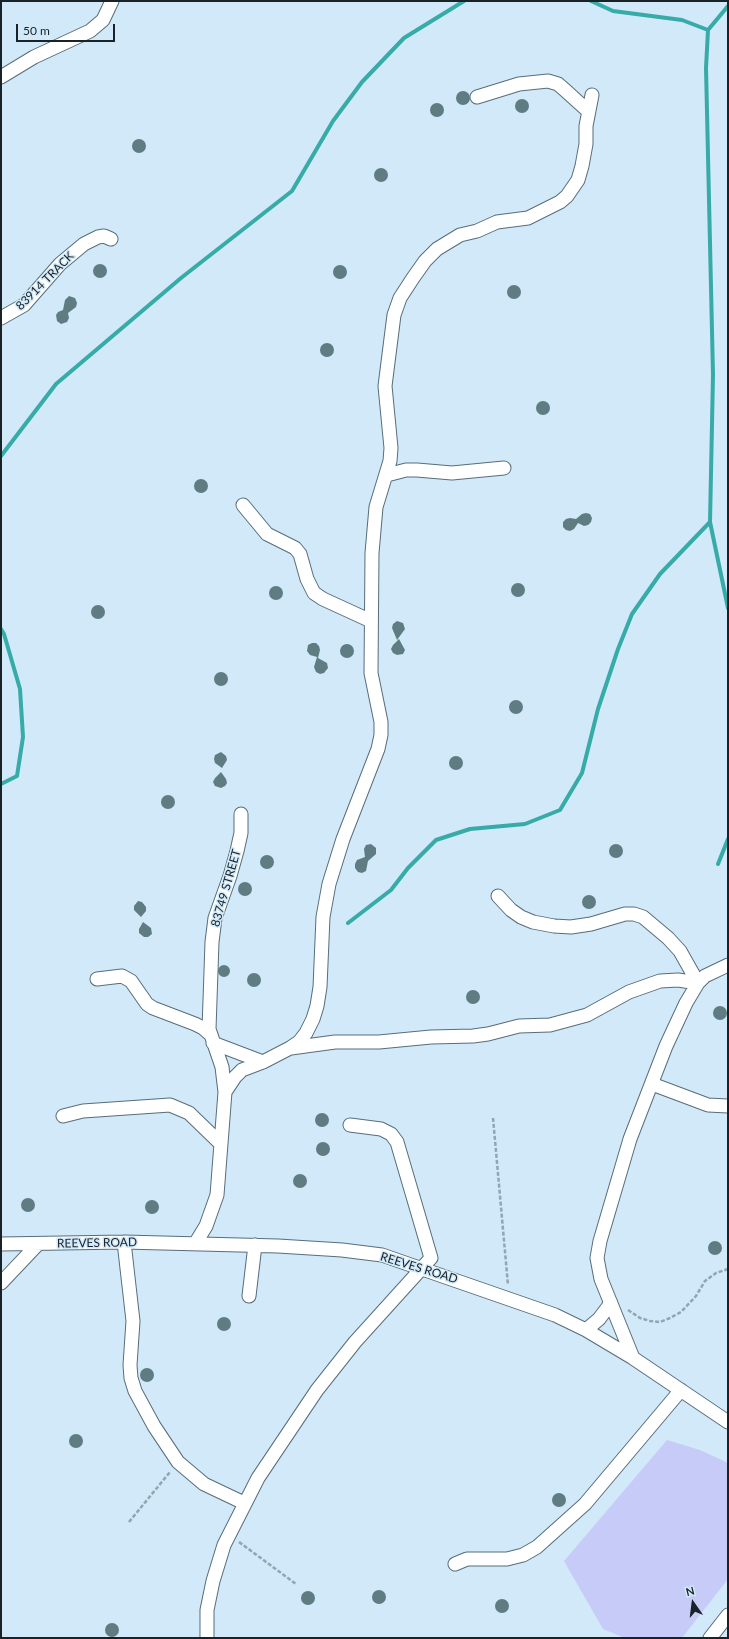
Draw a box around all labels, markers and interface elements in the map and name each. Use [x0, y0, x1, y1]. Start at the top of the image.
scale bar [18, 16, 117, 42]
text: 50 m [23, 23, 50, 38]
street label: 83914 TRACK [13, 249, 77, 313]
street label: 83749 STREET [208, 848, 244, 928]
street label: REEVES ROAD [57, 1235, 137, 1251]
street label: REEVES ROAD [379, 1249, 459, 1287]
north arrow [673, 1583, 713, 1623]
text: N [684, 1584, 696, 1598]

